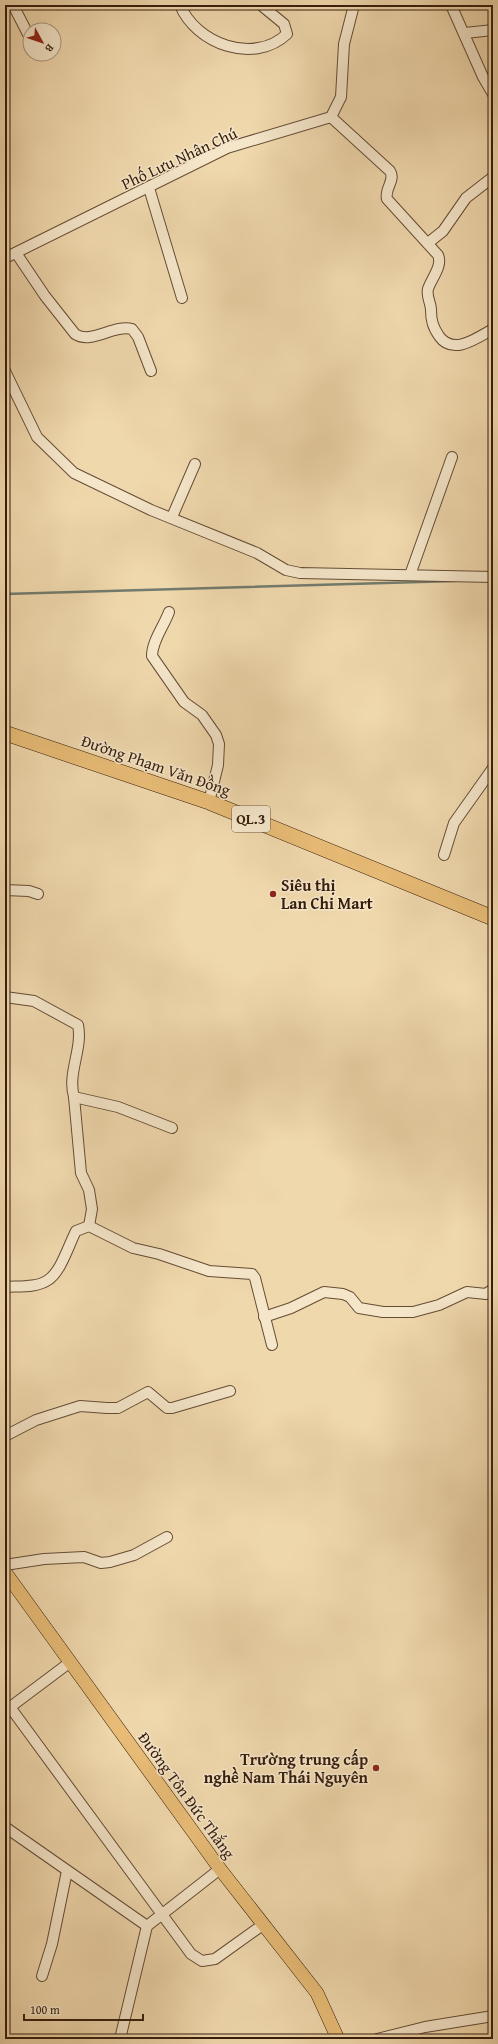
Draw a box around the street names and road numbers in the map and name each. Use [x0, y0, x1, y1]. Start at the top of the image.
street label: Phố Lưu Nhân Chú [117, 121, 241, 195]
street label: Đường Phạm Văn Đồng [78, 728, 234, 802]
road number: QL.3 [232, 806, 270, 832]
street label: Đường Tôn Đức Thắng [133, 1727, 241, 1863]

